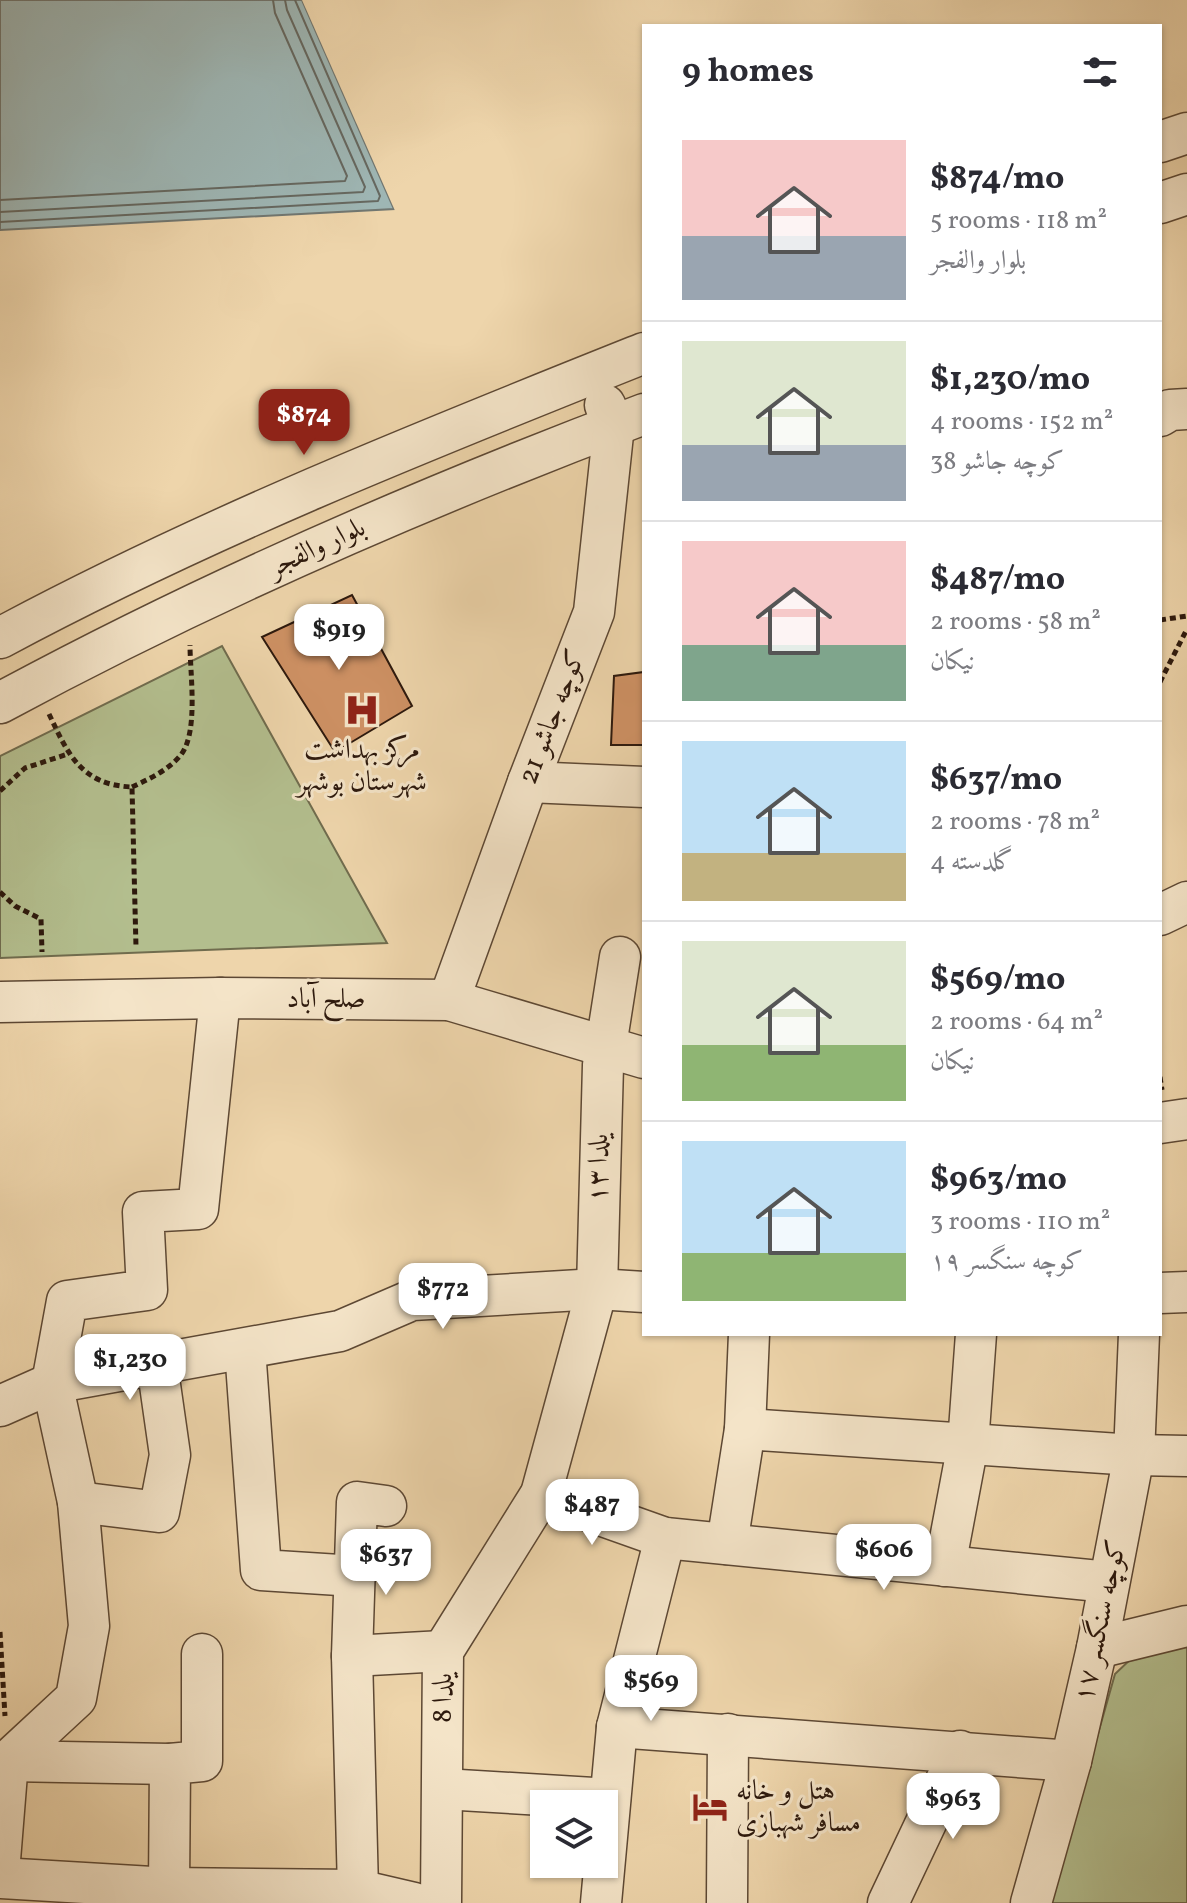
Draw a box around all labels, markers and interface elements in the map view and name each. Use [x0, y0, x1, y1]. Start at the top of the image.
text: 9 homes [682, 49, 814, 96]
icon: filters [1078, 50, 1122, 94]
text: $874/mo [930, 156, 1064, 203]
icon: home [746, 172, 842, 268]
text: 5 rooms · 118 m² [930, 203, 1107, 239]
text: بلوار والفجر [930, 243, 1026, 279]
text: $1,230/mo [930, 357, 1090, 404]
icon: home [746, 373, 842, 469]
pin: $874 [257, 389, 351, 457]
text: $874 [277, 397, 331, 433]
text: 4 rooms · 152 m² [930, 404, 1113, 440]
text: کوچه جاشو 38 [930, 444, 1064, 480]
street label: بلوار والفجر [259, 508, 372, 589]
text: $487/mo [930, 557, 1065, 604]
icon: home [746, 573, 842, 669]
pin: $919 [292, 604, 386, 672]
text: 2 rooms · 58 m² [930, 604, 1101, 640]
text: $919 [312, 612, 366, 648]
street label: کوچه جاشو 21 [509, 644, 597, 790]
text: نیکان [930, 644, 975, 680]
hospital icon: مرکز بهداشت شهرستان بوشهر [343, 691, 381, 729]
place label: مرکز بهداشت شهرستان بوشهر [294, 731, 427, 802]
text: $637/mo [930, 757, 1062, 804]
icon: home [746, 773, 842, 869]
text: 2 rooms · 78 m² [930, 804, 1100, 840]
text: گلدسته 4 [930, 844, 1014, 880]
text: $569/mo [930, 957, 1066, 1004]
icon: home [746, 973, 842, 1069]
street label: صلح آباد [287, 980, 365, 1022]
text: 2 rooms · 64 m² [930, 1004, 1103, 1040]
text: نیکان [930, 1044, 975, 1080]
street label: یلدا ۱۳ [579, 1132, 619, 1203]
text: $963/mo [930, 1157, 1067, 1204]
icon: home [746, 1173, 842, 1269]
text: 3 rooms · 110 m² [930, 1204, 1110, 1240]
text: کوچه سنگسر ۱۹ [930, 1244, 1083, 1280]
pin: $772 [396, 1263, 490, 1331]
text: $772 [417, 1271, 469, 1307]
pin: $1,230 [65, 1334, 195, 1402]
text: $1,230 [93, 1342, 167, 1378]
pin: $487 [545, 1479, 639, 1547]
text: $487 [564, 1487, 620, 1523]
pin: $606 [837, 1524, 931, 1592]
pin: $637 [339, 1529, 433, 1597]
text: $606 [854, 1532, 914, 1568]
street label: کوچه سنگسر ۱۷ [1065, 1536, 1137, 1706]
text: $637 [359, 1537, 413, 1573]
pin: $569 [604, 1655, 698, 1723]
text: $569 [623, 1663, 679, 1699]
street label: یلدا 8 [424, 1671, 463, 1723]
place label: هتل و خانه مسافر شهبازی [736, 1772, 861, 1843]
pin: $963 [906, 1773, 1000, 1841]
text: $963 [925, 1781, 981, 1817]
hotel icon: هتل و خانه مسافر شهبازی [691, 1788, 729, 1826]
map controls [530, 1790, 618, 1878]
button: layers [530, 1790, 618, 1878]

